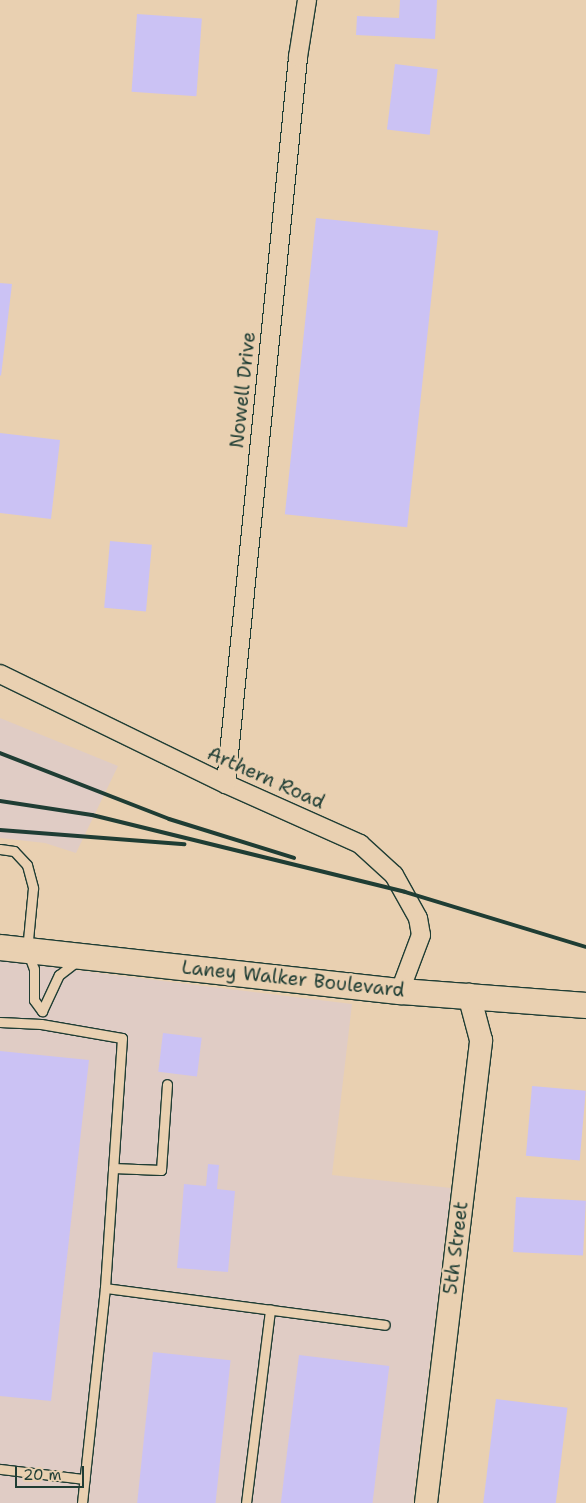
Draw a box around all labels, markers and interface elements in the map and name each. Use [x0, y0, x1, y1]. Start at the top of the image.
street label: Nowell Drive [226, 331, 260, 449]
street label: Arthern Road [204, 742, 328, 814]
street label: Laney Walker Boulevard [180, 956, 406, 1002]
street label: 5th Street [439, 1200, 473, 1296]
scale bar [18, 1456, 86, 1488]
text: 20 m [23, 1465, 62, 1485]

